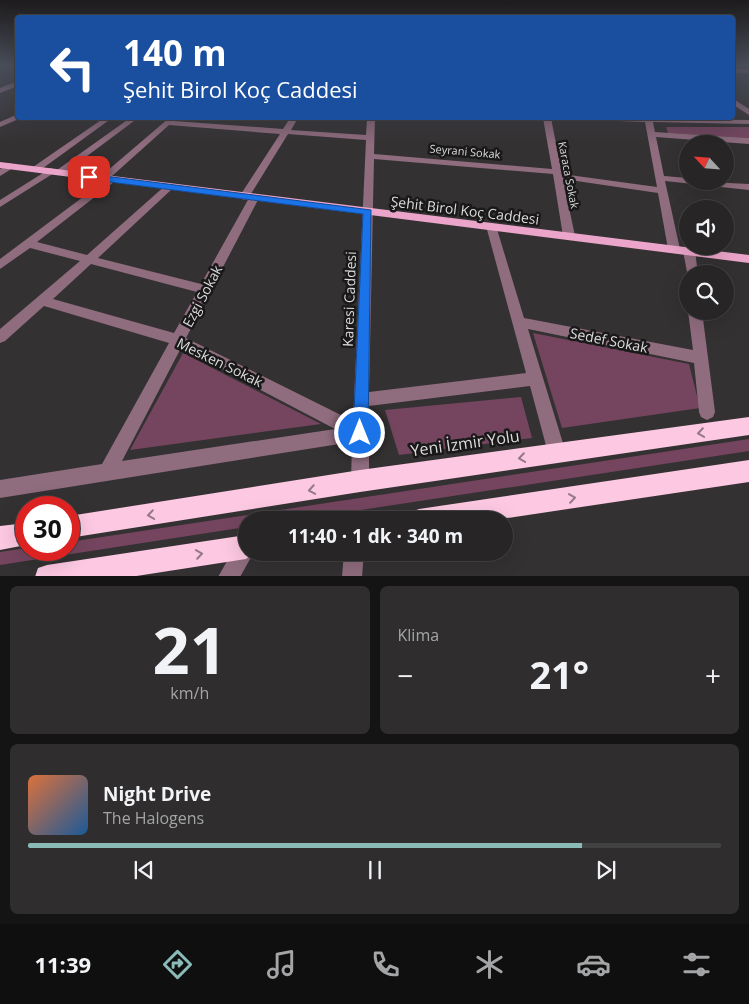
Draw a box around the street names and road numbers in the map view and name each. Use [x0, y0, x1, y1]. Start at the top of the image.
street label: Seyrani Sokak [429, 140, 501, 162]
street label: Karaca Sokak [555, 140, 583, 210]
street label: Şehit Birol Koç Caddesi [390, 191, 540, 229]
street label: Karesi Caddesi [338, 251, 360, 347]
street label: Ezgi Sokak [178, 261, 227, 330]
street label: Sedef Sokak [568, 323, 650, 357]
street label: Mesken Sokak [174, 333, 267, 391]
street label: Yeni İzmir Yolu [409, 424, 521, 462]

